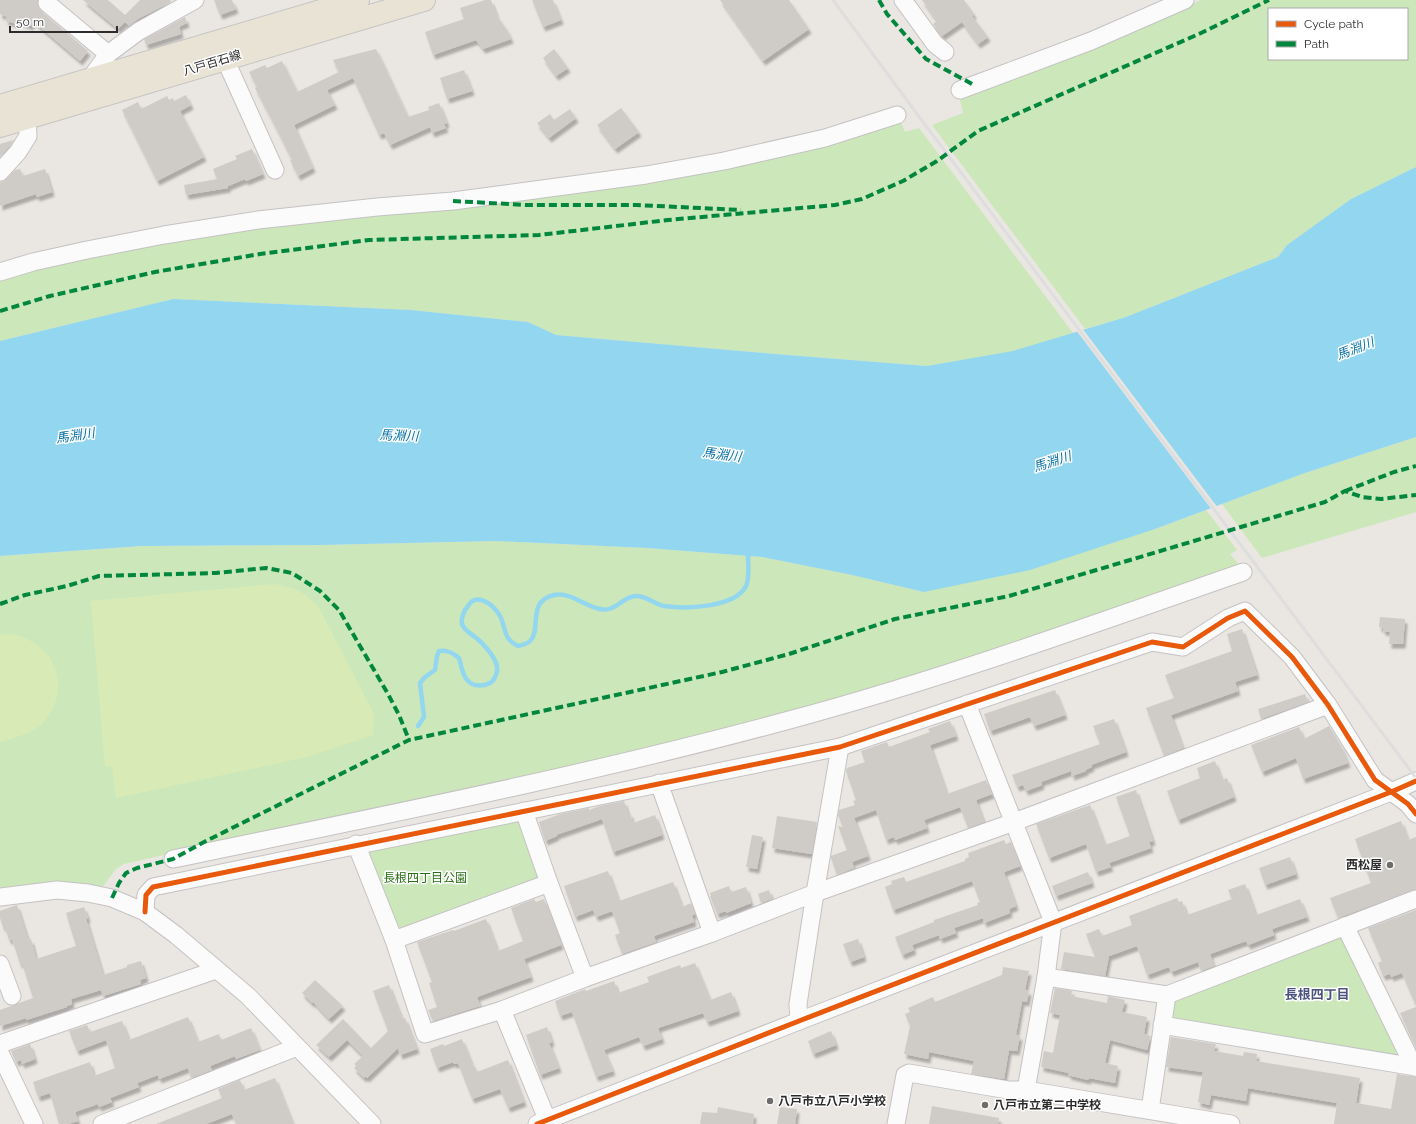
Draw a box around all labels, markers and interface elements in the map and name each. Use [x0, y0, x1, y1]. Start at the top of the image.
scale bar [10, 8, 117, 34]
legend [1268, 8, 1408, 60]
text: 50 m [16, 15, 44, 29]
text: Cycle path [1304, 17, 1363, 31]
text: Path [1304, 37, 1329, 51]
street label: 八戸百石線 [181, 48, 243, 78]
water label: 馬淵川 [1334, 334, 1378, 362]
water label: 馬淵川 [55, 425, 97, 446]
water label: 馬淵川 [379, 427, 421, 444]
water label: 馬淵川 [702, 445, 744, 465]
water label: 馬淵川 [1031, 448, 1075, 475]
place label: 西松屋 [1346, 858, 1382, 872]
marker: 西松屋 [1385, 860, 1395, 870]
park label: 長根四丁目公園 [383, 871, 467, 885]
district label: 長根四丁目 [1284, 987, 1350, 1002]
place label: 八戸市立八戸小学校 [778, 1094, 886, 1108]
marker: 八戸市立八戸小学校 [765, 1096, 775, 1106]
place label: 八戸市立第二中学校 [993, 1098, 1101, 1112]
marker: 八戸市立第二中学校 [980, 1100, 990, 1110]

